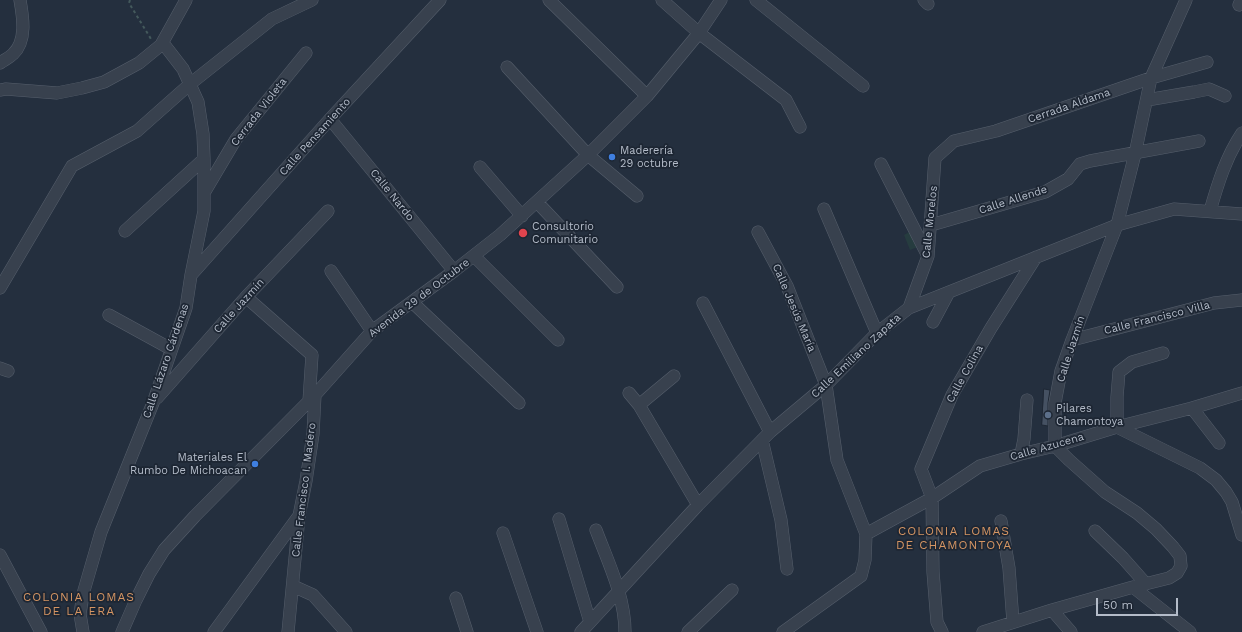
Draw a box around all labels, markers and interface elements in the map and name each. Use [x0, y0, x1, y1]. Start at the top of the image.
street label: Cerrada Violeta [228, 75, 290, 149]
street label: Cerrada Aldama [1026, 86, 1112, 126]
street label: Calle Pensamiento [277, 95, 353, 179]
place label: Maderería 29 octubre [620, 144, 679, 170]
marker: Maderería 29 octubre [607, 152, 617, 162]
street label: Calle Nardo [367, 167, 417, 223]
street label: Calle Allende [977, 183, 1049, 217]
street label: Calle Morelos [920, 185, 940, 259]
place label: Consultorio Comunitario [532, 220, 598, 246]
marker: Consultorio Comunitario [517, 227, 529, 239]
street label: Avenida 29 de Octubre [366, 256, 472, 340]
street label: Calle Jesús María [769, 262, 819, 354]
street label: Calle Jazmín [211, 276, 267, 336]
street label: Calle Francisco Villa [1103, 298, 1211, 338]
street label: Calle Lázaro Cárdenas [140, 302, 192, 420]
street label: Calle Emiliano Zapata [808, 311, 904, 401]
street label: Calle Jazmín [1054, 314, 1088, 384]
street label: Calle Colina [944, 343, 986, 405]
place label: Pilares Chamontoya [1056, 402, 1123, 428]
marker: Pilares Chamontoya [1043, 410, 1053, 420]
street label: Calle Francisco I. Madero [289, 422, 319, 558]
street label: Calle Azucena [1009, 430, 1085, 464]
place label: Materiales El Rumbo De Michoacan [130, 451, 247, 477]
marker: Materiales El Rumbo De Michoacan [250, 459, 260, 469]
district label: COLONIA LOMAS DE CHAMONTOYA [896, 524, 1012, 552]
district label: COLONIA LOMAS DE LA ERA [23, 590, 135, 618]
scale bar [1098, 590, 1180, 616]
text: 50 m [1103, 598, 1133, 612]

